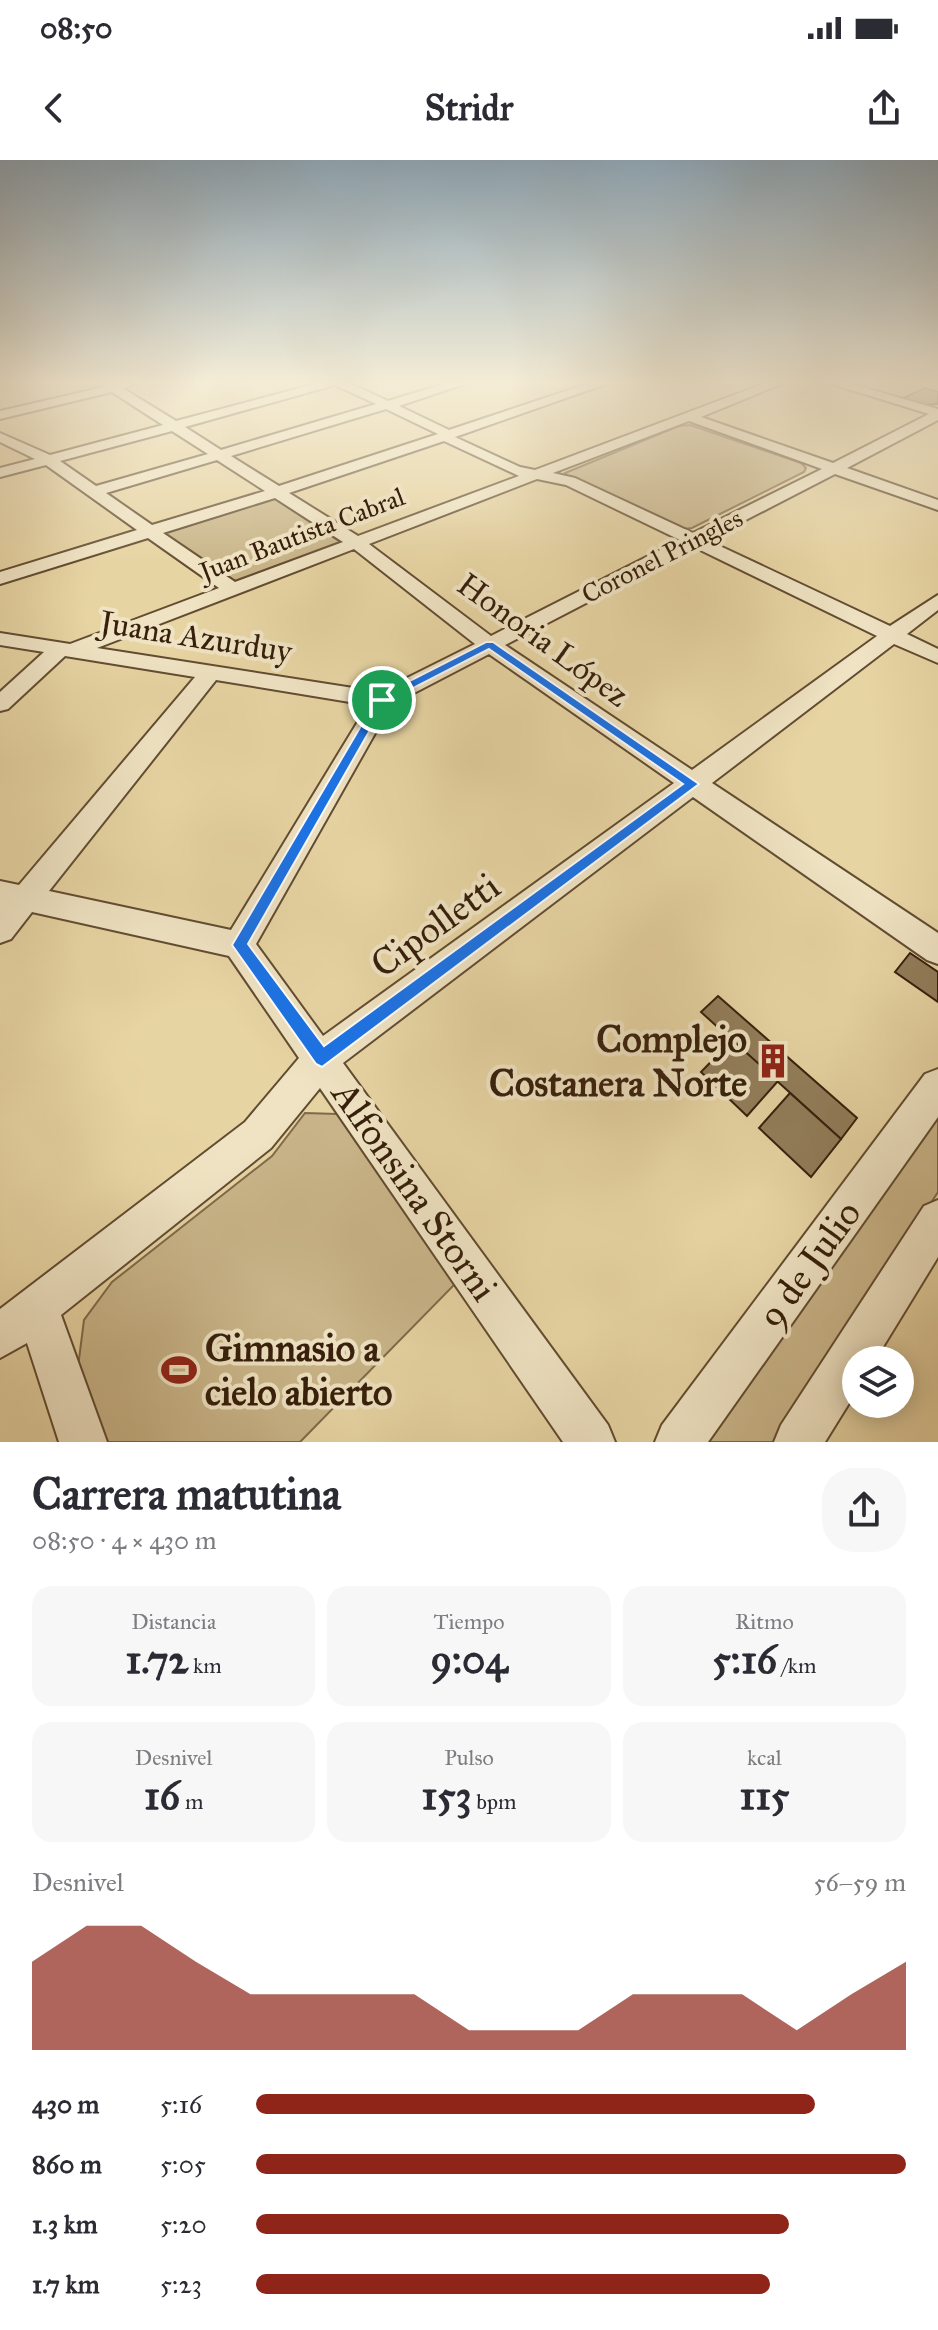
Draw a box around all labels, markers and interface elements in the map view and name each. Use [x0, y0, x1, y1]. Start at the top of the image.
text: 08:50 [40, 10, 112, 46]
icon: back [32, 86, 76, 130]
text: Stridr [425, 86, 513, 130]
icon: share [862, 86, 906, 130]
street label: Juan Bautista Cabral [192, 480, 409, 589]
street label: Coronel Pringles [576, 502, 748, 610]
street label: Honoria López [450, 565, 637, 715]
street label: Juana Azurduy [94, 602, 296, 672]
pin [348, 666, 416, 734]
icon: arrive [360, 678, 404, 722]
street label: Cipolletti [362, 863, 508, 987]
place label: Complejo Costanera Norte [489, 1016, 747, 1106]
building icon: Complejo Costanera Norte [754, 1042, 792, 1080]
street label: Alfonsina Storni [321, 1071, 508, 1310]
street label: 9 de Julio [747, 1191, 871, 1337]
place label: Gimnasio a cielo abierto [205, 1325, 393, 1415]
map controls [842, 1346, 914, 1418]
button: layers [842, 1346, 914, 1418]
sports icon: Gimnasio a cielo abierto [160, 1351, 198, 1389]
text: Carrera matutina [32, 1467, 341, 1521]
button: share [822, 1468, 906, 1552]
text: 08:50 · 4 × 430 m [32, 1524, 217, 1556]
text: Distancia [131, 1608, 216, 1635]
text: Tiempo [434, 1608, 504, 1635]
text: Ritmo [735, 1608, 794, 1635]
text: 1.72 [126, 1635, 188, 1684]
text: 9:04 [430, 1635, 508, 1684]
text: 5:16 [712, 1635, 777, 1684]
text: km [188, 1652, 222, 1679]
text: /km [777, 1652, 816, 1679]
text: Desnivel [135, 1744, 212, 1771]
text: Pulso [444, 1744, 494, 1771]
text: kcal [747, 1744, 782, 1771]
text: 16 [144, 1771, 180, 1820]
text: 153 [422, 1771, 472, 1820]
text: 115 [739, 1771, 789, 1820]
text: m [180, 1788, 203, 1815]
text: bpm [472, 1788, 516, 1815]
text: Desnivel [32, 1866, 124, 1898]
text: 56–59 m [813, 1866, 906, 1898]
text: 430 m [32, 2088, 99, 2120]
text: 5:16 [160, 2088, 202, 2120]
text: 860 m [32, 2148, 102, 2180]
text: 5:05 [160, 2148, 206, 2180]
text: 1.3 km [32, 2208, 98, 2240]
text: 5:20 [160, 2208, 207, 2240]
text: 1.7 km [32, 2268, 100, 2300]
text: 5:23 [160, 2268, 202, 2300]

